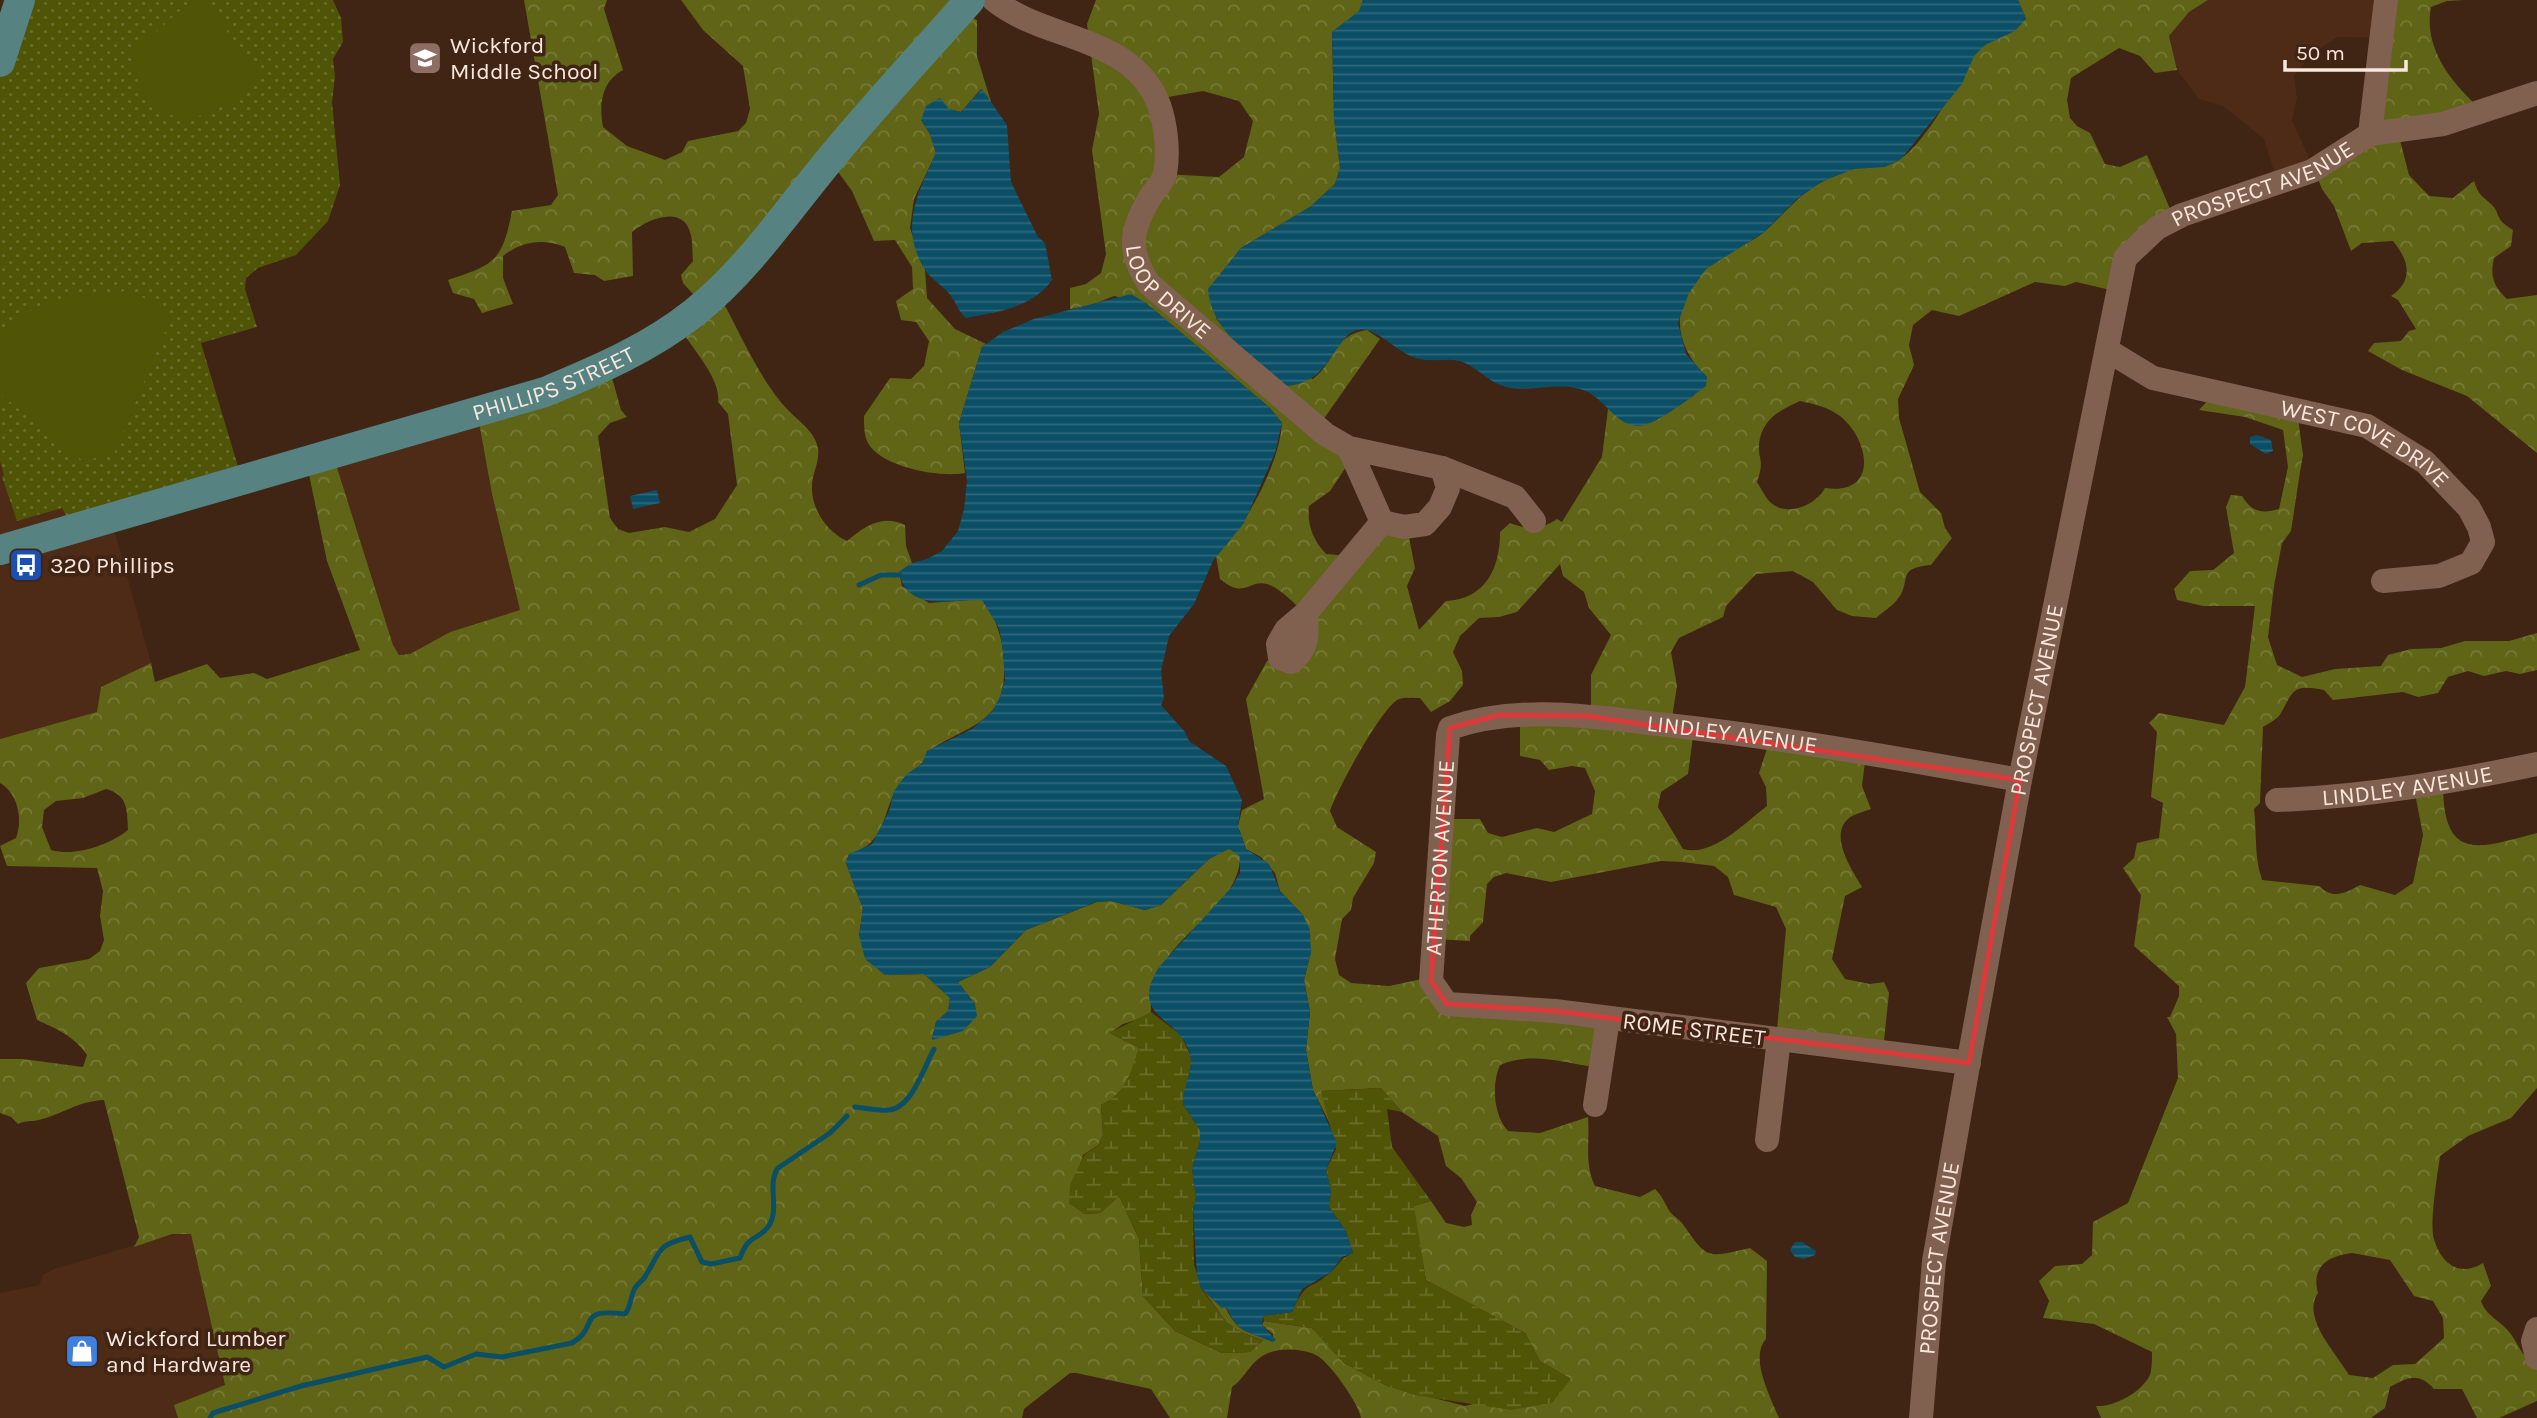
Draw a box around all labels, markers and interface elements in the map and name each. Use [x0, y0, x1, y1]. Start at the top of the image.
scale bar [2285, 28, 2406, 72]
place label: Wickford Middle School [450, 32, 599, 85]
school or university icon: Wickford Middle School [406, 39, 444, 77]
text: 50 m [2296, 41, 2345, 65]
street label: PROSPECT AVENUE [2166, 135, 2359, 232]
street label: LOOP DRIVE [1120, 243, 1217, 345]
street label: PHILLIPS STREET [469, 340, 640, 426]
street label: WEST COVE DRIVE [2278, 394, 2455, 493]
bus stop icon: 320 Phillips [7, 546, 45, 584]
place label: 320 Phillips [50, 552, 175, 579]
street label: PROSPECT AVENUE [2004, 602, 2069, 798]
street label: LINDLEY AVENUE [1645, 710, 1819, 759]
street label: ATHERTON AVENUE [1420, 759, 1460, 956]
street label: LINDLEY AVENUE [2321, 760, 2495, 811]
street label: ROME STREET [1621, 1007, 1767, 1052]
street label: PROSPECT AVENUE [1913, 1160, 1965, 1356]
place label: Wickford Lumber and Hardware [106, 1325, 286, 1378]
shop icon: Wickford Lumber and Hardware [63, 1332, 101, 1370]

